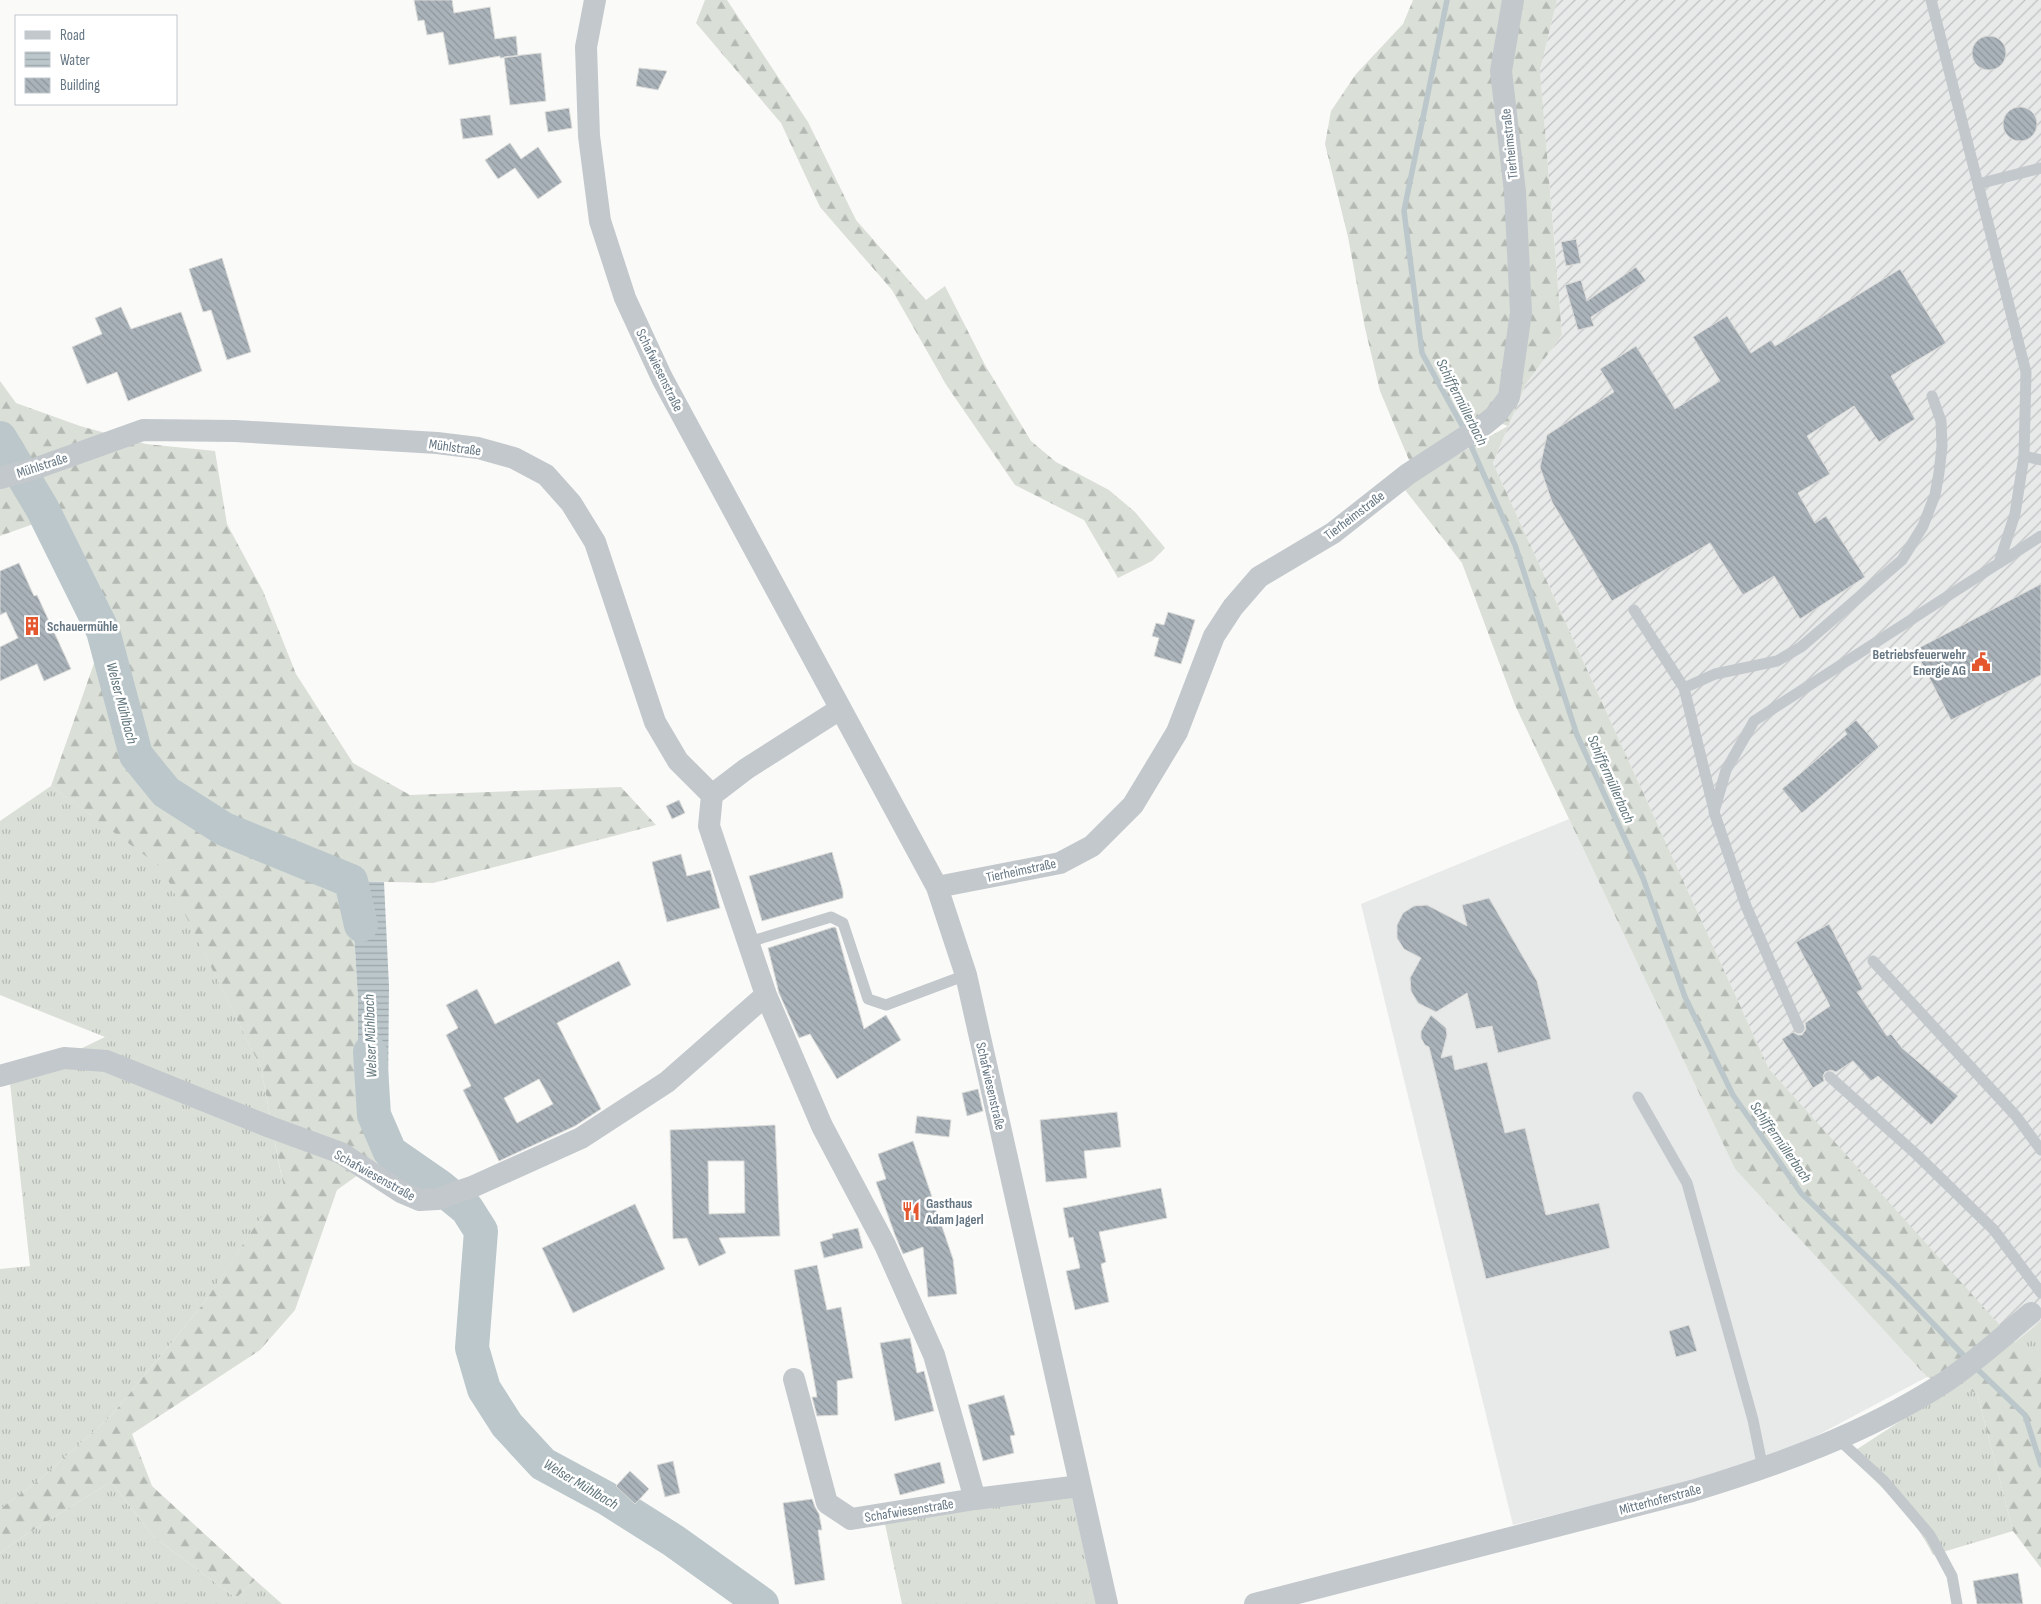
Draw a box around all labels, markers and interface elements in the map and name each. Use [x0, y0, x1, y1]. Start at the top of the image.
legend [15, 15, 178, 105]
text: Road [60, 26, 85, 45]
text: Water [60, 51, 91, 70]
text: Building [60, 76, 100, 95]
street label: Tierheimstraße [1497, 108, 1522, 180]
street label: Schafwiesenstraße [632, 326, 687, 414]
water label: Schiffermüllerbach [1432, 356, 1492, 449]
street label: Mühlstraße [428, 435, 482, 460]
street label: Mühlstraße [14, 449, 70, 482]
street label: Tierheimstraße [1321, 487, 1388, 544]
building icon: Schauermühle [21, 615, 43, 637]
place label: Schauermühle [47, 618, 118, 635]
place label: Betriebsfeuerwehr Energie AG [1873, 646, 1967, 679]
public building icon: Betriebsfeuerwehr Energie AG [1970, 651, 1992, 673]
water label: Welser Mühlbach [101, 660, 142, 746]
water label: Schiffermüllerbach [1583, 732, 1639, 826]
street label: Tierheimstraße [985, 855, 1058, 886]
water label: Welser Mühlbach [360, 994, 381, 1078]
street label: Schafwiesenstraße [972, 1040, 1009, 1132]
water label: Schiffermüllerbach [1746, 1098, 1816, 1187]
street label: Schafwiesenstraße [331, 1146, 418, 1205]
place label: Gasthaus Adam Jagerl [925, 1195, 984, 1228]
restaurant icon: Gasthaus Adam Jagerl [900, 1200, 922, 1222]
water label: Welser Mühlbach [540, 1455, 622, 1514]
street label: Mitterhoferstraße [1617, 1480, 1703, 1519]
street label: Schafwiesenstraße [863, 1495, 955, 1526]

